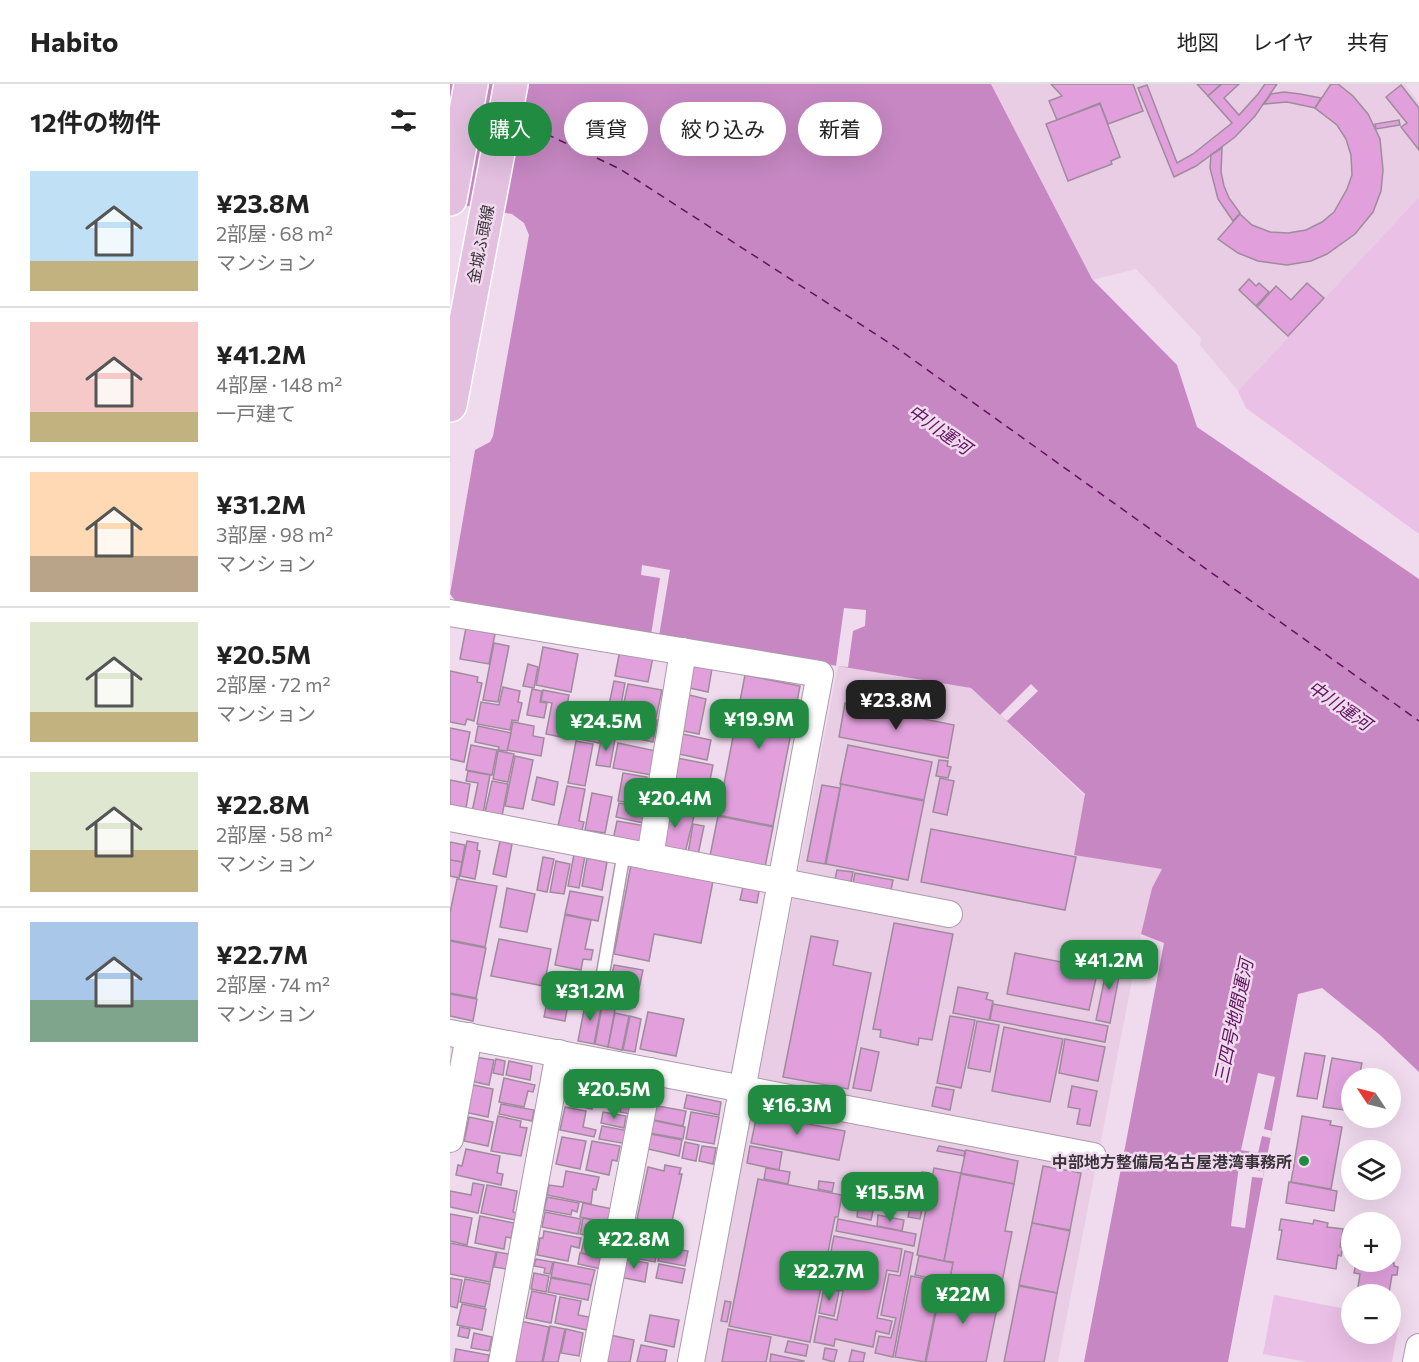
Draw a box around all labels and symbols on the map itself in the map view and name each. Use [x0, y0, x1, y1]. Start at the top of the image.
street label: 金城ふ頭線 [463, 203, 497, 285]
water label: 中川運河 [904, 399, 978, 460]
water label: 中川運河 [1304, 675, 1378, 736]
pin: ¥23.8M [847, 680, 945, 731]
pin: ¥19.9M [710, 699, 808, 750]
pin: ¥24.5M [557, 701, 655, 752]
pin: ¥20.4M [626, 778, 724, 829]
pin: ¥41.2M [1060, 940, 1158, 991]
water label: 三四号地間運河 [1209, 954, 1257, 1085]
pin: ¥31.2M [541, 971, 639, 1022]
north arrow [1341, 1068, 1401, 1128]
pin: ¥20.5M [565, 1069, 663, 1120]
pin: ¥16.3M [748, 1085, 846, 1136]
place label: 中部地方整備局名古屋港湾事務所 [1052, 1152, 1292, 1171]
marker: 中部地方整備局名古屋港湾事務所 [1297, 1154, 1311, 1168]
pin: ¥15.5M [841, 1172, 939, 1223]
pin: ¥22.8M [585, 1219, 683, 1270]
pin: ¥22.7M [780, 1251, 878, 1302]
pin: ¥22M [927, 1274, 999, 1325]

